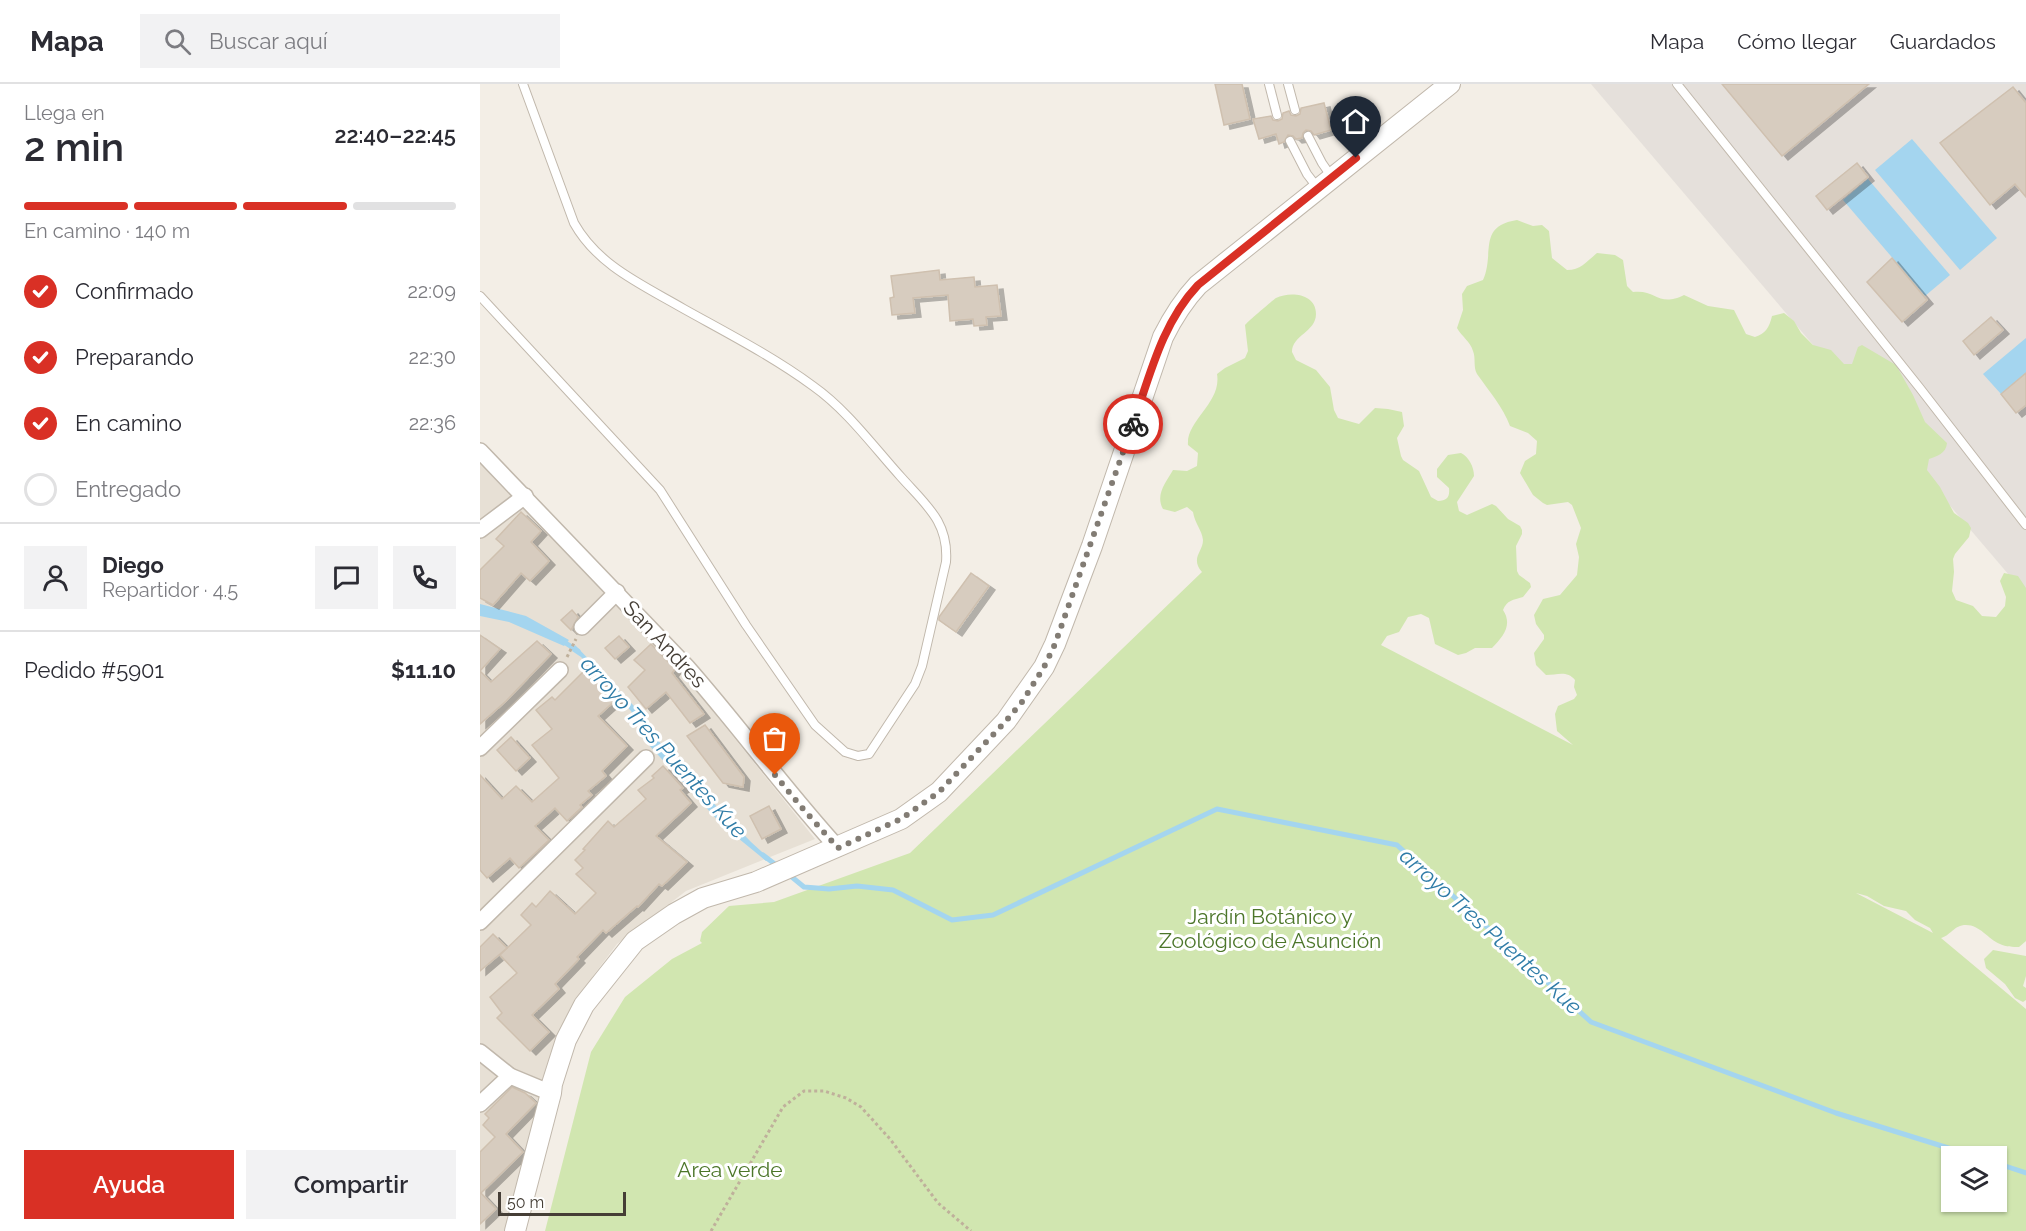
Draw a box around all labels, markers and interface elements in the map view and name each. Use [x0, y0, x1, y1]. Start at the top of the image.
search box [140, 14, 560, 68]
text: Mapa [30, 25, 104, 58]
icon: search [161, 25, 194, 58]
text: Buscar aquí [209, 28, 328, 54]
text: Mapa [1650, 29, 1704, 54]
text: Cómo llegar [1737, 29, 1857, 54]
text: Guardados [1890, 29, 1996, 54]
pin [1330, 96, 1381, 158]
text: Llega en [24, 101, 105, 125]
icon: home [1339, 105, 1372, 138]
text: 22:40–22:45 [334, 122, 456, 148]
text: 2 min [24, 124, 124, 170]
text: En camino · 140 m [24, 219, 190, 243]
icon: check [24, 275, 57, 308]
text: Confirmado [75, 278, 194, 304]
text: 22:09 [407, 279, 456, 303]
icon: check [24, 341, 57, 374]
text: Preparando [75, 344, 194, 370]
text: 22:30 [408, 345, 456, 369]
courier [1103, 394, 1163, 454]
icon: check [24, 407, 57, 440]
icon: bike [1117, 408, 1150, 441]
text: En camino [75, 410, 182, 436]
text: 22:36 [409, 411, 456, 435]
text: Entregado [75, 476, 181, 502]
button: person [24, 546, 87, 609]
button: chat [315, 546, 378, 609]
button: phone [393, 546, 456, 609]
text: Diego [102, 552, 164, 578]
text: Repartidor · 4.5 [102, 578, 238, 602]
street label: San Andres [618, 595, 712, 693]
water label: arroyo Tres Puentes Kue [576, 651, 753, 843]
text: Pedido #5901 [24, 657, 164, 683]
text: $11.10 [391, 657, 456, 683]
pin [749, 713, 800, 775]
icon: bag [758, 722, 791, 755]
water label: arroyo Tres Puentes Kue [1395, 843, 1587, 1020]
park label: Jardín Botánico y Zoológico de Asunción [1159, 904, 1381, 953]
map controls [1941, 1146, 2007, 1212]
button: layers [1941, 1146, 2007, 1212]
button: Ayuda [24, 1150, 234, 1219]
button: Compartir [246, 1150, 456, 1219]
park label: Area verde [677, 1157, 783, 1182]
scale bar [498, 1189, 626, 1216]
text: 50 m [507, 1193, 544, 1212]

